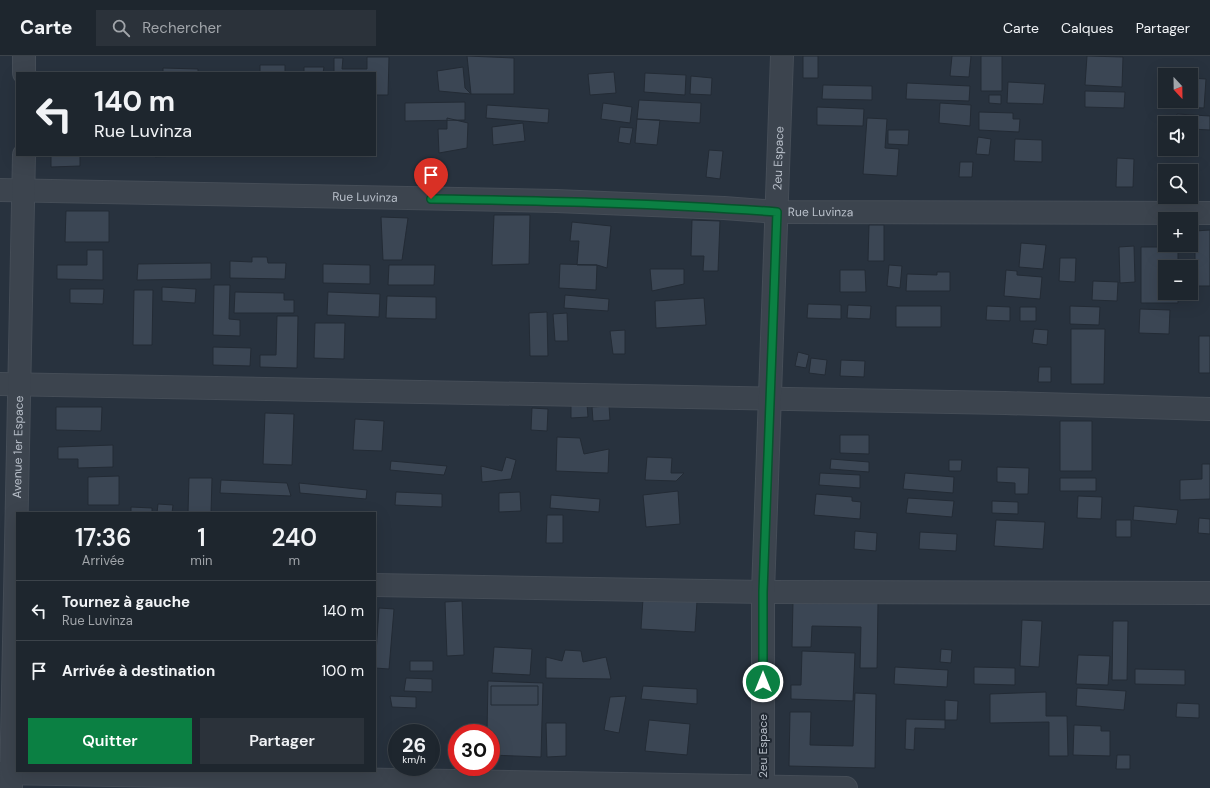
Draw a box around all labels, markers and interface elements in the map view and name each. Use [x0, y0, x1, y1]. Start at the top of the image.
search box [96, 10, 376, 46]
text: Carte [20, 15, 72, 40]
icon: search [110, 17, 132, 39]
text: Rechercher [142, 18, 222, 38]
text: Carte [1003, 19, 1039, 37]
text: Calques [1061, 19, 1114, 37]
text: Partager [1136, 19, 1190, 37]
north arrow [1158, 68, 1198, 108]
map controls [1158, 68, 1198, 300]
text: 140 m [94, 83, 175, 120]
icon: left [28, 88, 80, 140]
button: sound [1158, 116, 1198, 156]
text: Rue Luvinza [94, 119, 192, 143]
street label: 2eu Espace [769, 126, 788, 191]
pin [414, 158, 448, 199]
icon: arrive [420, 164, 442, 186]
button: search [1158, 164, 1198, 204]
street label: Rue Luvinza [332, 189, 398, 206]
street label: Rue Luvinza [788, 204, 853, 220]
button: + [1158, 212, 1198, 252]
button: − [1158, 260, 1198, 300]
street label: Avenue 1er Espace [9, 395, 27, 499]
text: 17:36 [75, 522, 131, 553]
text: 1 [197, 522, 206, 553]
text: 240 [271, 522, 317, 553]
text: Arrivée [82, 552, 124, 569]
text: min [190, 552, 212, 569]
text: m [288, 552, 300, 569]
text: Tournez à gauche [62, 592, 190, 612]
icon: left [28, 600, 50, 622]
text: 140 m [323, 601, 364, 621]
text: Rue Luvinza [62, 612, 133, 629]
icon: arrive [28, 660, 50, 682]
text: Arrivée à destination [62, 661, 215, 681]
text: 100 m [321, 661, 364, 681]
position arrow [742, 661, 784, 703]
street label: 2eu Espace [755, 714, 771, 778]
button: Quitter [28, 718, 192, 764]
button: Partager [200, 718, 364, 764]
speed limit sign: 30 [448, 724, 500, 776]
text: 26 [402, 732, 426, 758]
text: km/h [402, 753, 426, 766]

